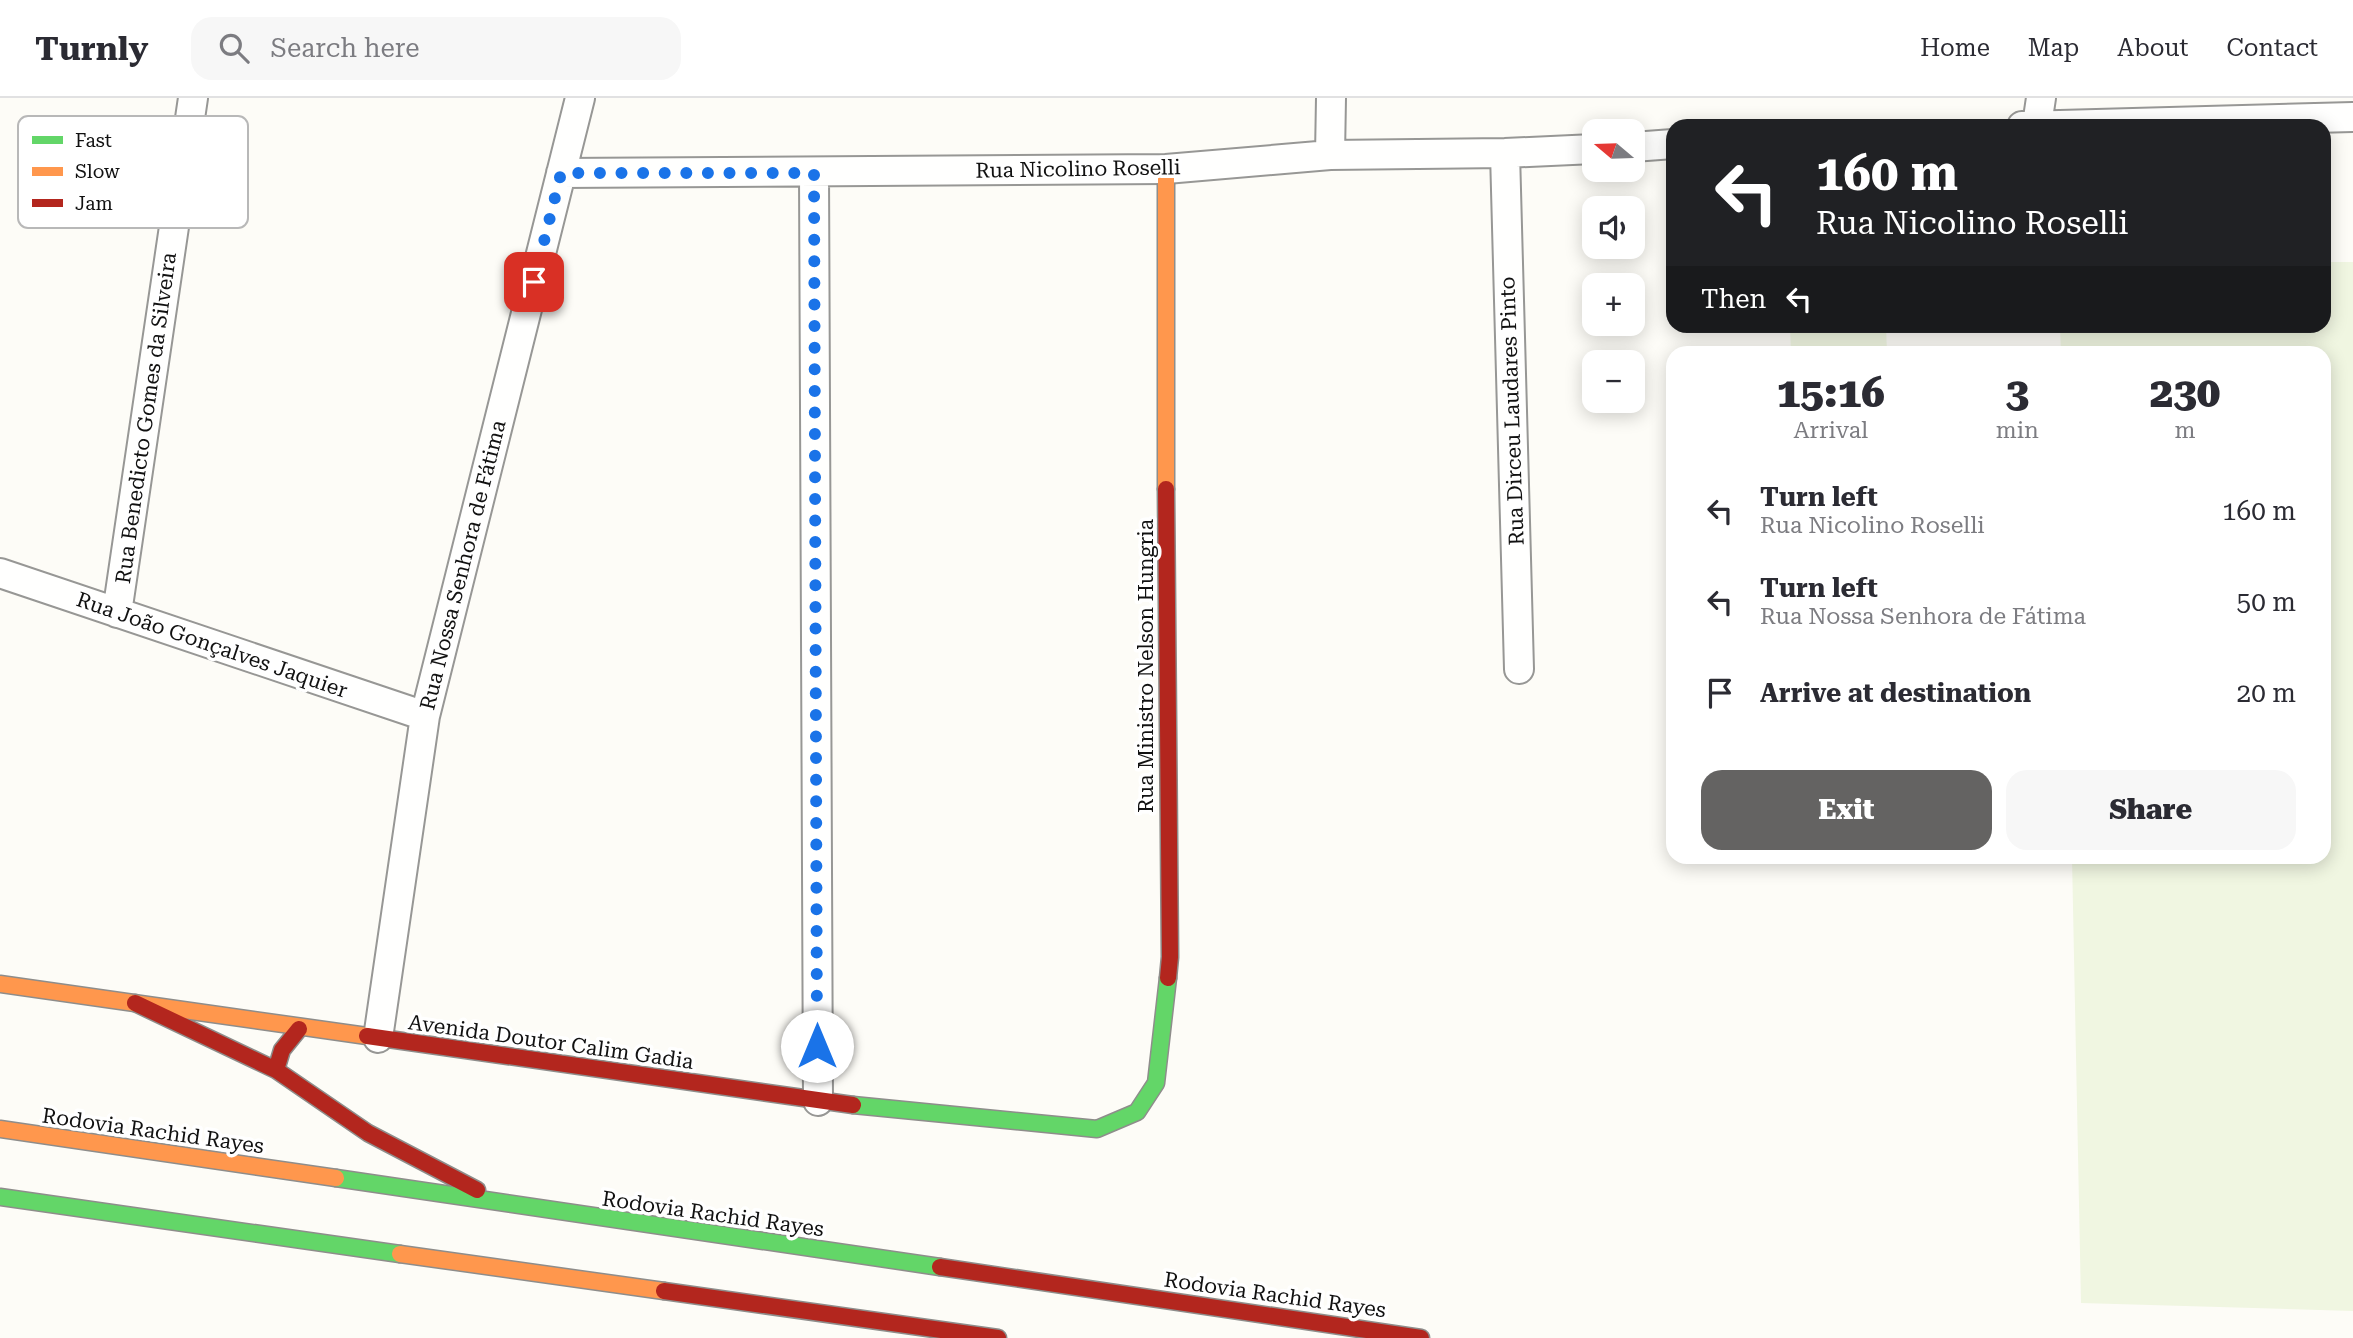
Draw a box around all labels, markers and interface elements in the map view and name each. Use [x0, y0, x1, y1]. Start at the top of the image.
search box [191, 17, 681, 80]
text: Turnly [35, 29, 149, 68]
icon: search [215, 29, 253, 67]
text: Search here [271, 33, 419, 63]
text: Home [1920, 34, 1990, 62]
text: Map [2028, 34, 2079, 62]
text: About [2117, 34, 2188, 62]
text: Contact [2226, 34, 2318, 62]
legend [18, 116, 248, 228]
north arrow [1582, 119, 1645, 182]
map controls [1582, 119, 1645, 413]
text: Fast [75, 129, 112, 152]
text: 160 m [1816, 145, 1958, 202]
icon: left [1701, 147, 1792, 238]
street label: Rua Nicolino Roselli [975, 155, 1181, 183]
text: Slow [75, 160, 120, 183]
text: Jam [75, 192, 113, 215]
button: sound [1582, 196, 1645, 259]
text: Rua Nicolino Roselli [1816, 204, 2129, 242]
street label: Rua Benedicto Gomes da Silveira [111, 250, 181, 585]
pin [504, 252, 564, 312]
icon: arrive [515, 263, 553, 301]
button: + [1582, 273, 1645, 336]
street label: Rua Dirceu Laudares Pinto [1495, 276, 1529, 546]
icon: left [1780, 280, 1818, 318]
text: Then [1701, 284, 1766, 314]
button: − [1582, 350, 1645, 413]
text: 15:16 [1777, 368, 1885, 417]
text: 3 [2005, 368, 2029, 417]
text: 230 [2150, 368, 2220, 417]
street label: Rua Nossa Senhora de Fátima [415, 417, 511, 712]
text: Arrival [1793, 417, 1868, 444]
text: min [1996, 417, 2039, 444]
text: m [2174, 417, 2195, 444]
text: Turn left [1760, 482, 1878, 512]
icon: left [1701, 492, 1739, 530]
text: 160 m [2222, 496, 2296, 526]
text: Rua Nicolino Roselli [1760, 512, 1985, 539]
street label: Rua Ministro Nelson Hungria [1134, 518, 1158, 813]
text: Turn left [1760, 573, 1878, 603]
icon: left [1701, 583, 1739, 621]
street label: Rua João Gonçalves Jaquier [73, 587, 351, 703]
text: 50 m [2237, 587, 2296, 617]
text: Rua Nossa Senhora de Fátima [1760, 603, 2086, 630]
icon: arrive [1701, 674, 1739, 712]
text: Arrive at destination [1760, 678, 2031, 708]
text: 20 m [2237, 678, 2296, 708]
button: Exit [1701, 770, 1992, 850]
button: Share [2006, 770, 2296, 850]
position arrow [780, 1009, 854, 1083]
street label: Avenida Doutor Calim Gadia [407, 1010, 696, 1074]
street label: Rodovia Rachid Rayes [41, 1104, 265, 1158]
street label: Rodovia Rachid Rayes [601, 1187, 825, 1241]
street label: Rodovia Rachid Rayes [1163, 1268, 1387, 1322]

